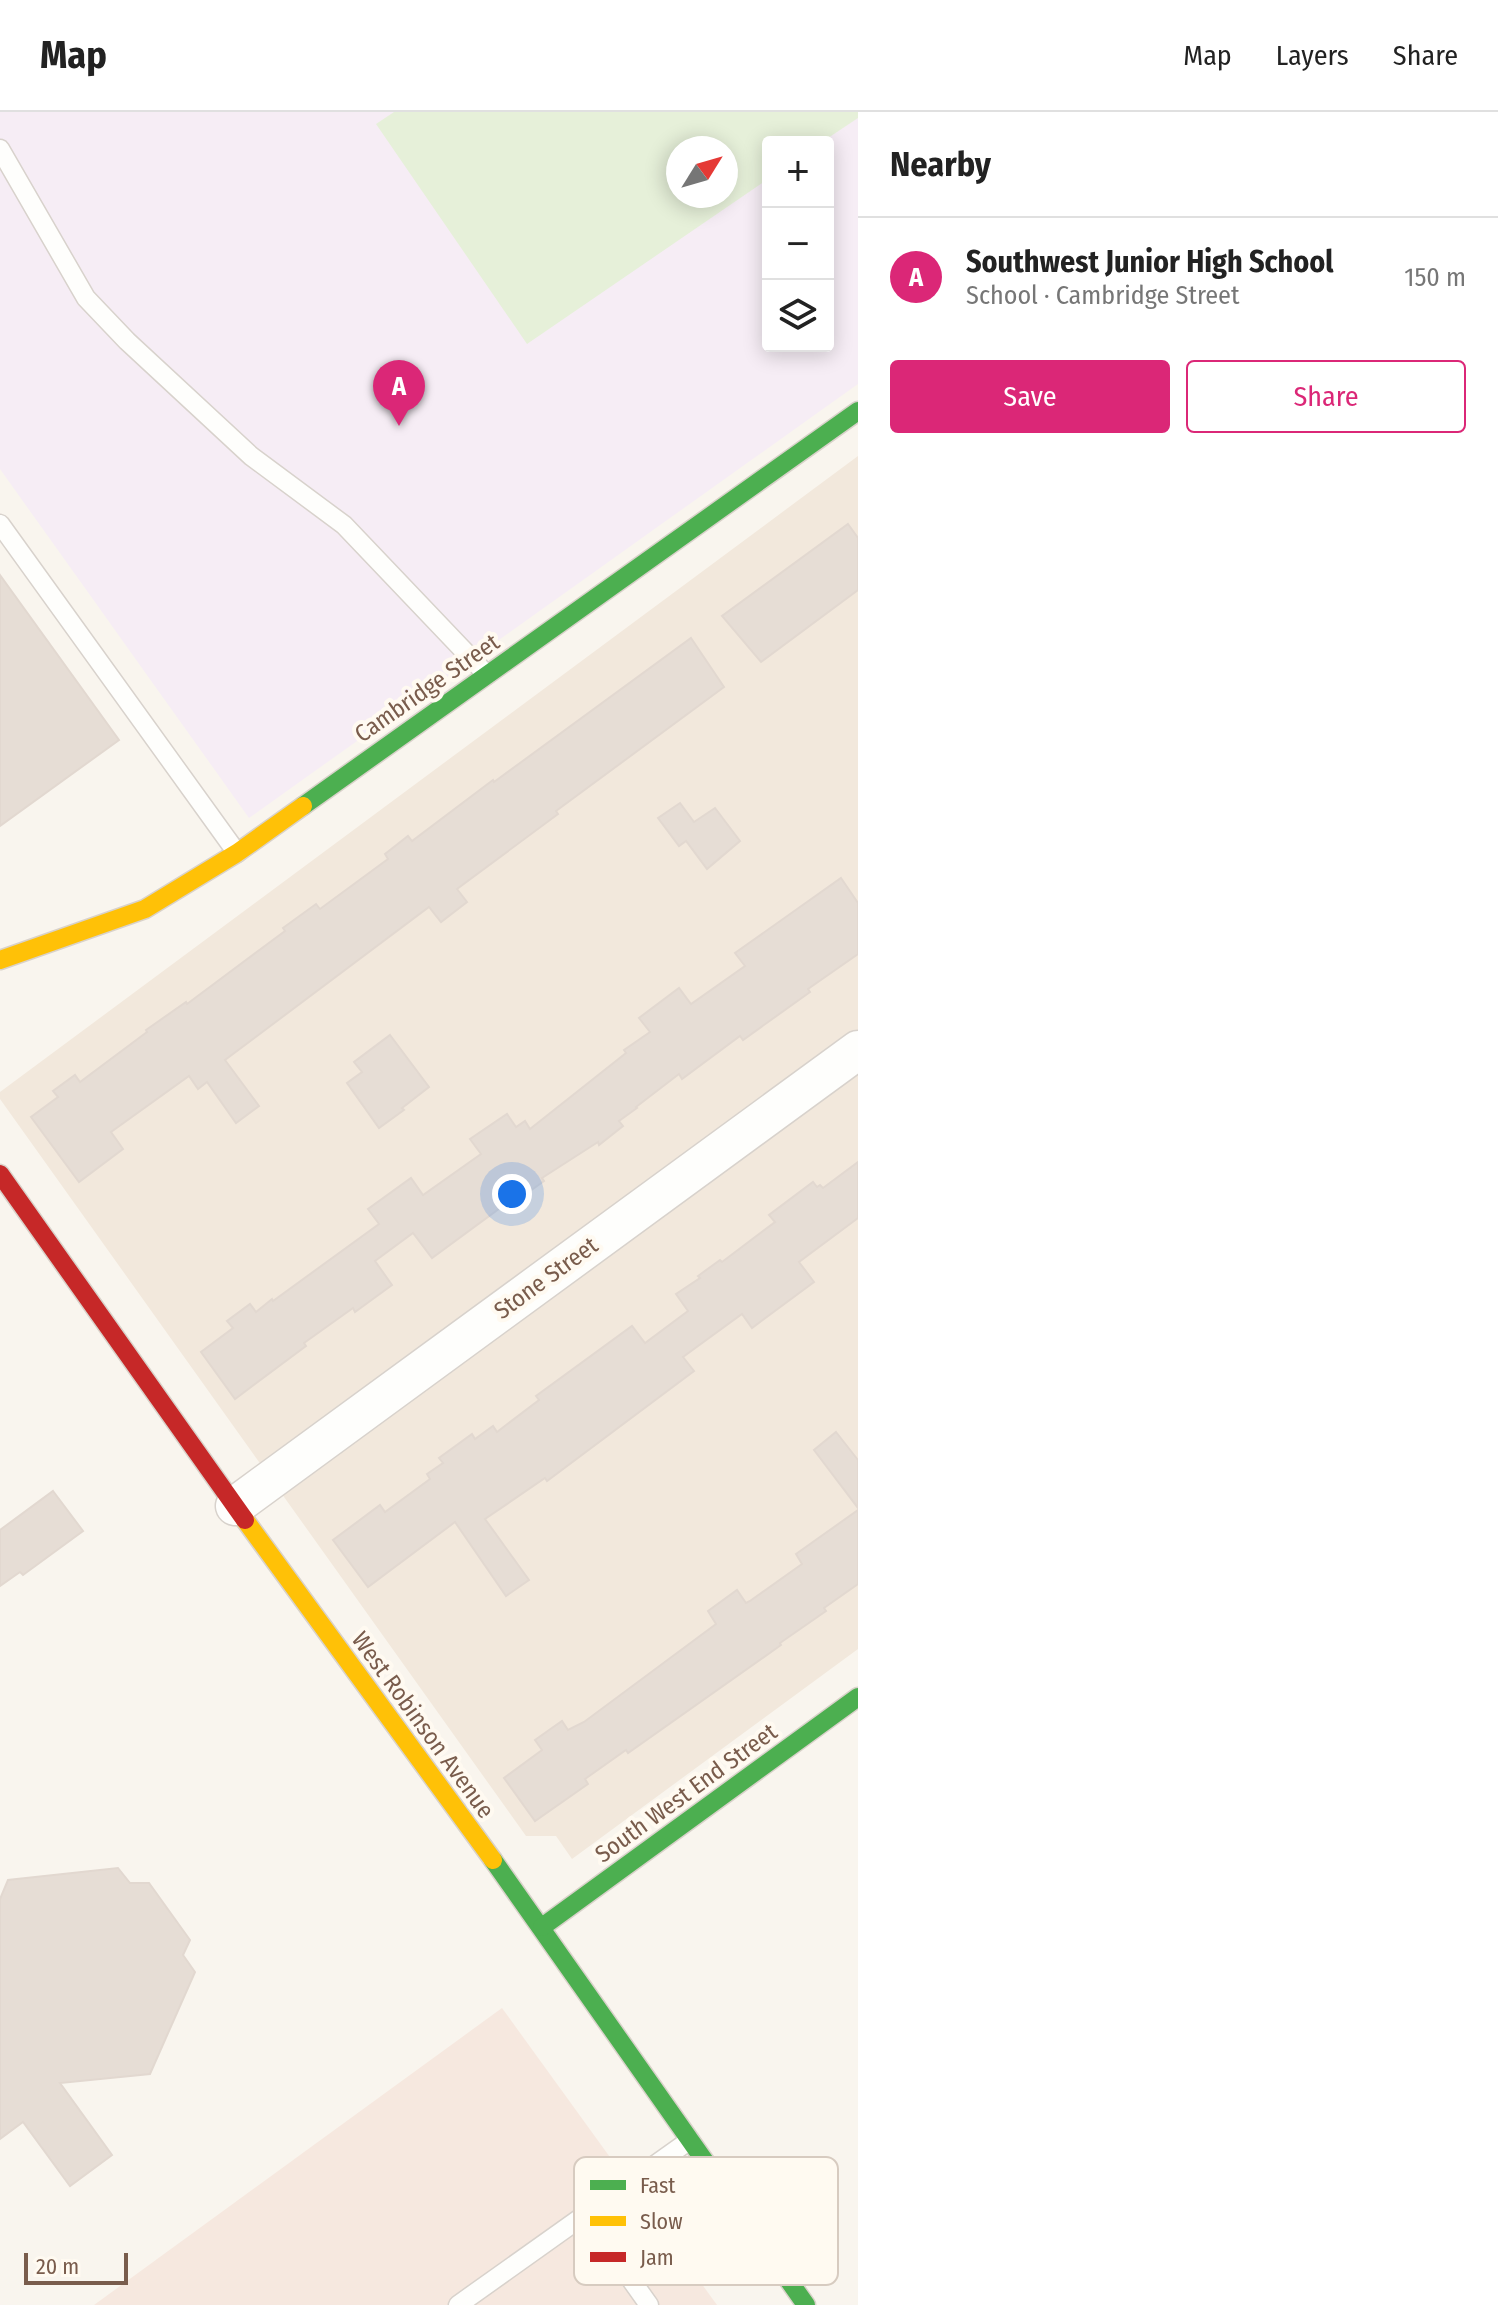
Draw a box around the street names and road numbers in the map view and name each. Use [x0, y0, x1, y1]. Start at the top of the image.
street label: Cambridge Street [349, 628, 505, 748]
street label: Stone Street [489, 1231, 603, 1325]
street label: West Robinson Avenue [346, 1626, 500, 1824]
street label: South West End Street [590, 1718, 782, 1868]

